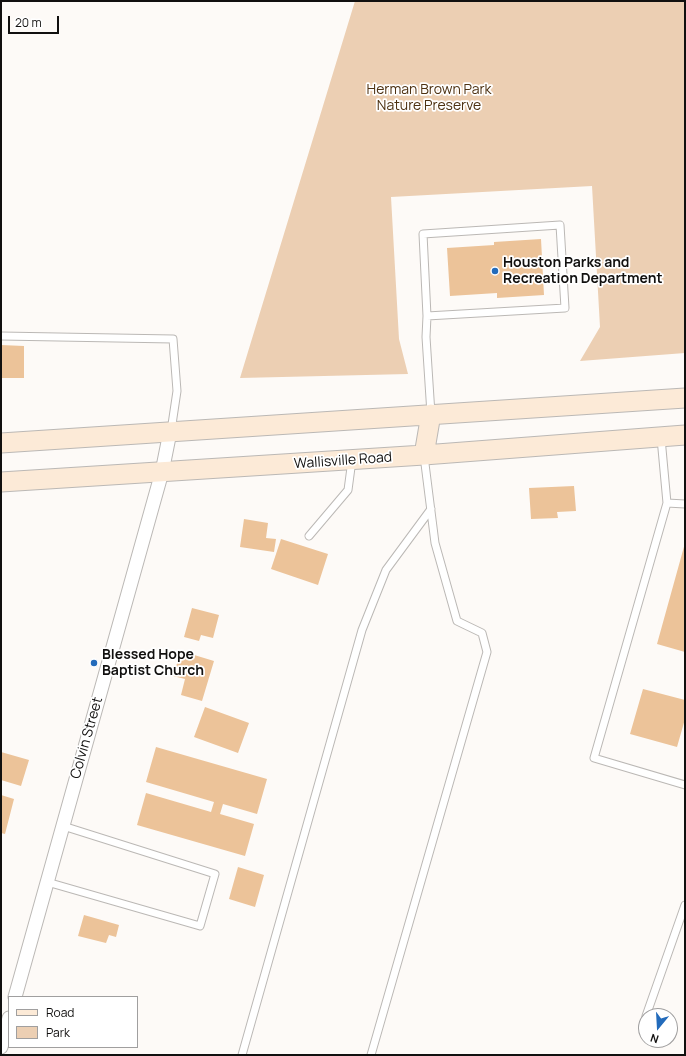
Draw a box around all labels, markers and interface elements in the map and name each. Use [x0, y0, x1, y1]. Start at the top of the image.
scale bar [10, 8, 61, 34]
text: 20 m [15, 14, 42, 31]
park label: Herman Brown Park Nature Preserve [367, 82, 491, 114]
place label: Houston Parks and Recreation Department [503, 255, 663, 288]
marker: Houston Parks and Recreation Department [490, 266, 500, 276]
street label: Wallisville Road [293, 449, 393, 473]
place label: Blessed Hope Baptist Church [102, 647, 204, 680]
marker: Blessed Hope Baptist Church [89, 658, 99, 668]
street label: Colvin Street [67, 695, 107, 781]
legend [8, 996, 138, 1048]
text: Road [46, 1004, 74, 1021]
north arrow [638, 1008, 678, 1048]
text: Park [46, 1024, 70, 1041]
text: N [648, 1031, 661, 1047]

